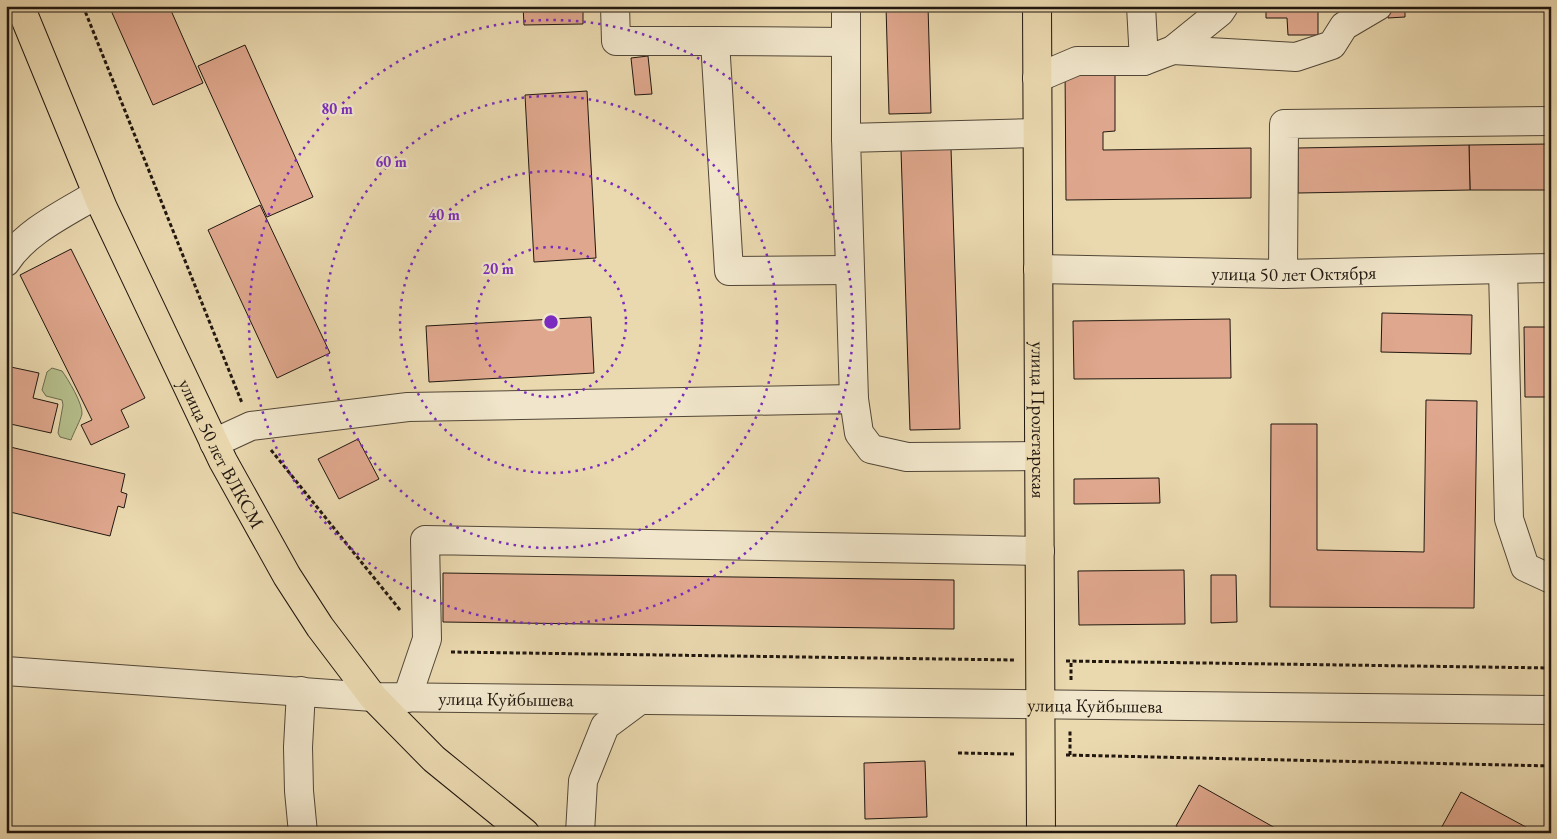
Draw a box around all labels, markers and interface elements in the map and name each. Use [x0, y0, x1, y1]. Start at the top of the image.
text: 80 m [321, 99, 353, 118]
text: 60 m [375, 152, 407, 171]
text: 40 m [428, 205, 460, 224]
text: 20 m [482, 259, 514, 278]
street label: улица 50 лет Октября [1211, 260, 1377, 287]
centre of rings [542, 313, 560, 331]
street label: улица Пролетарская [1026, 341, 1051, 499]
street label: улица 50 лет ВЛКСМ [173, 375, 270, 533]
street label: улица Куйбышева [438, 686, 574, 712]
street label: улица Куйбышева [1027, 692, 1163, 719]

